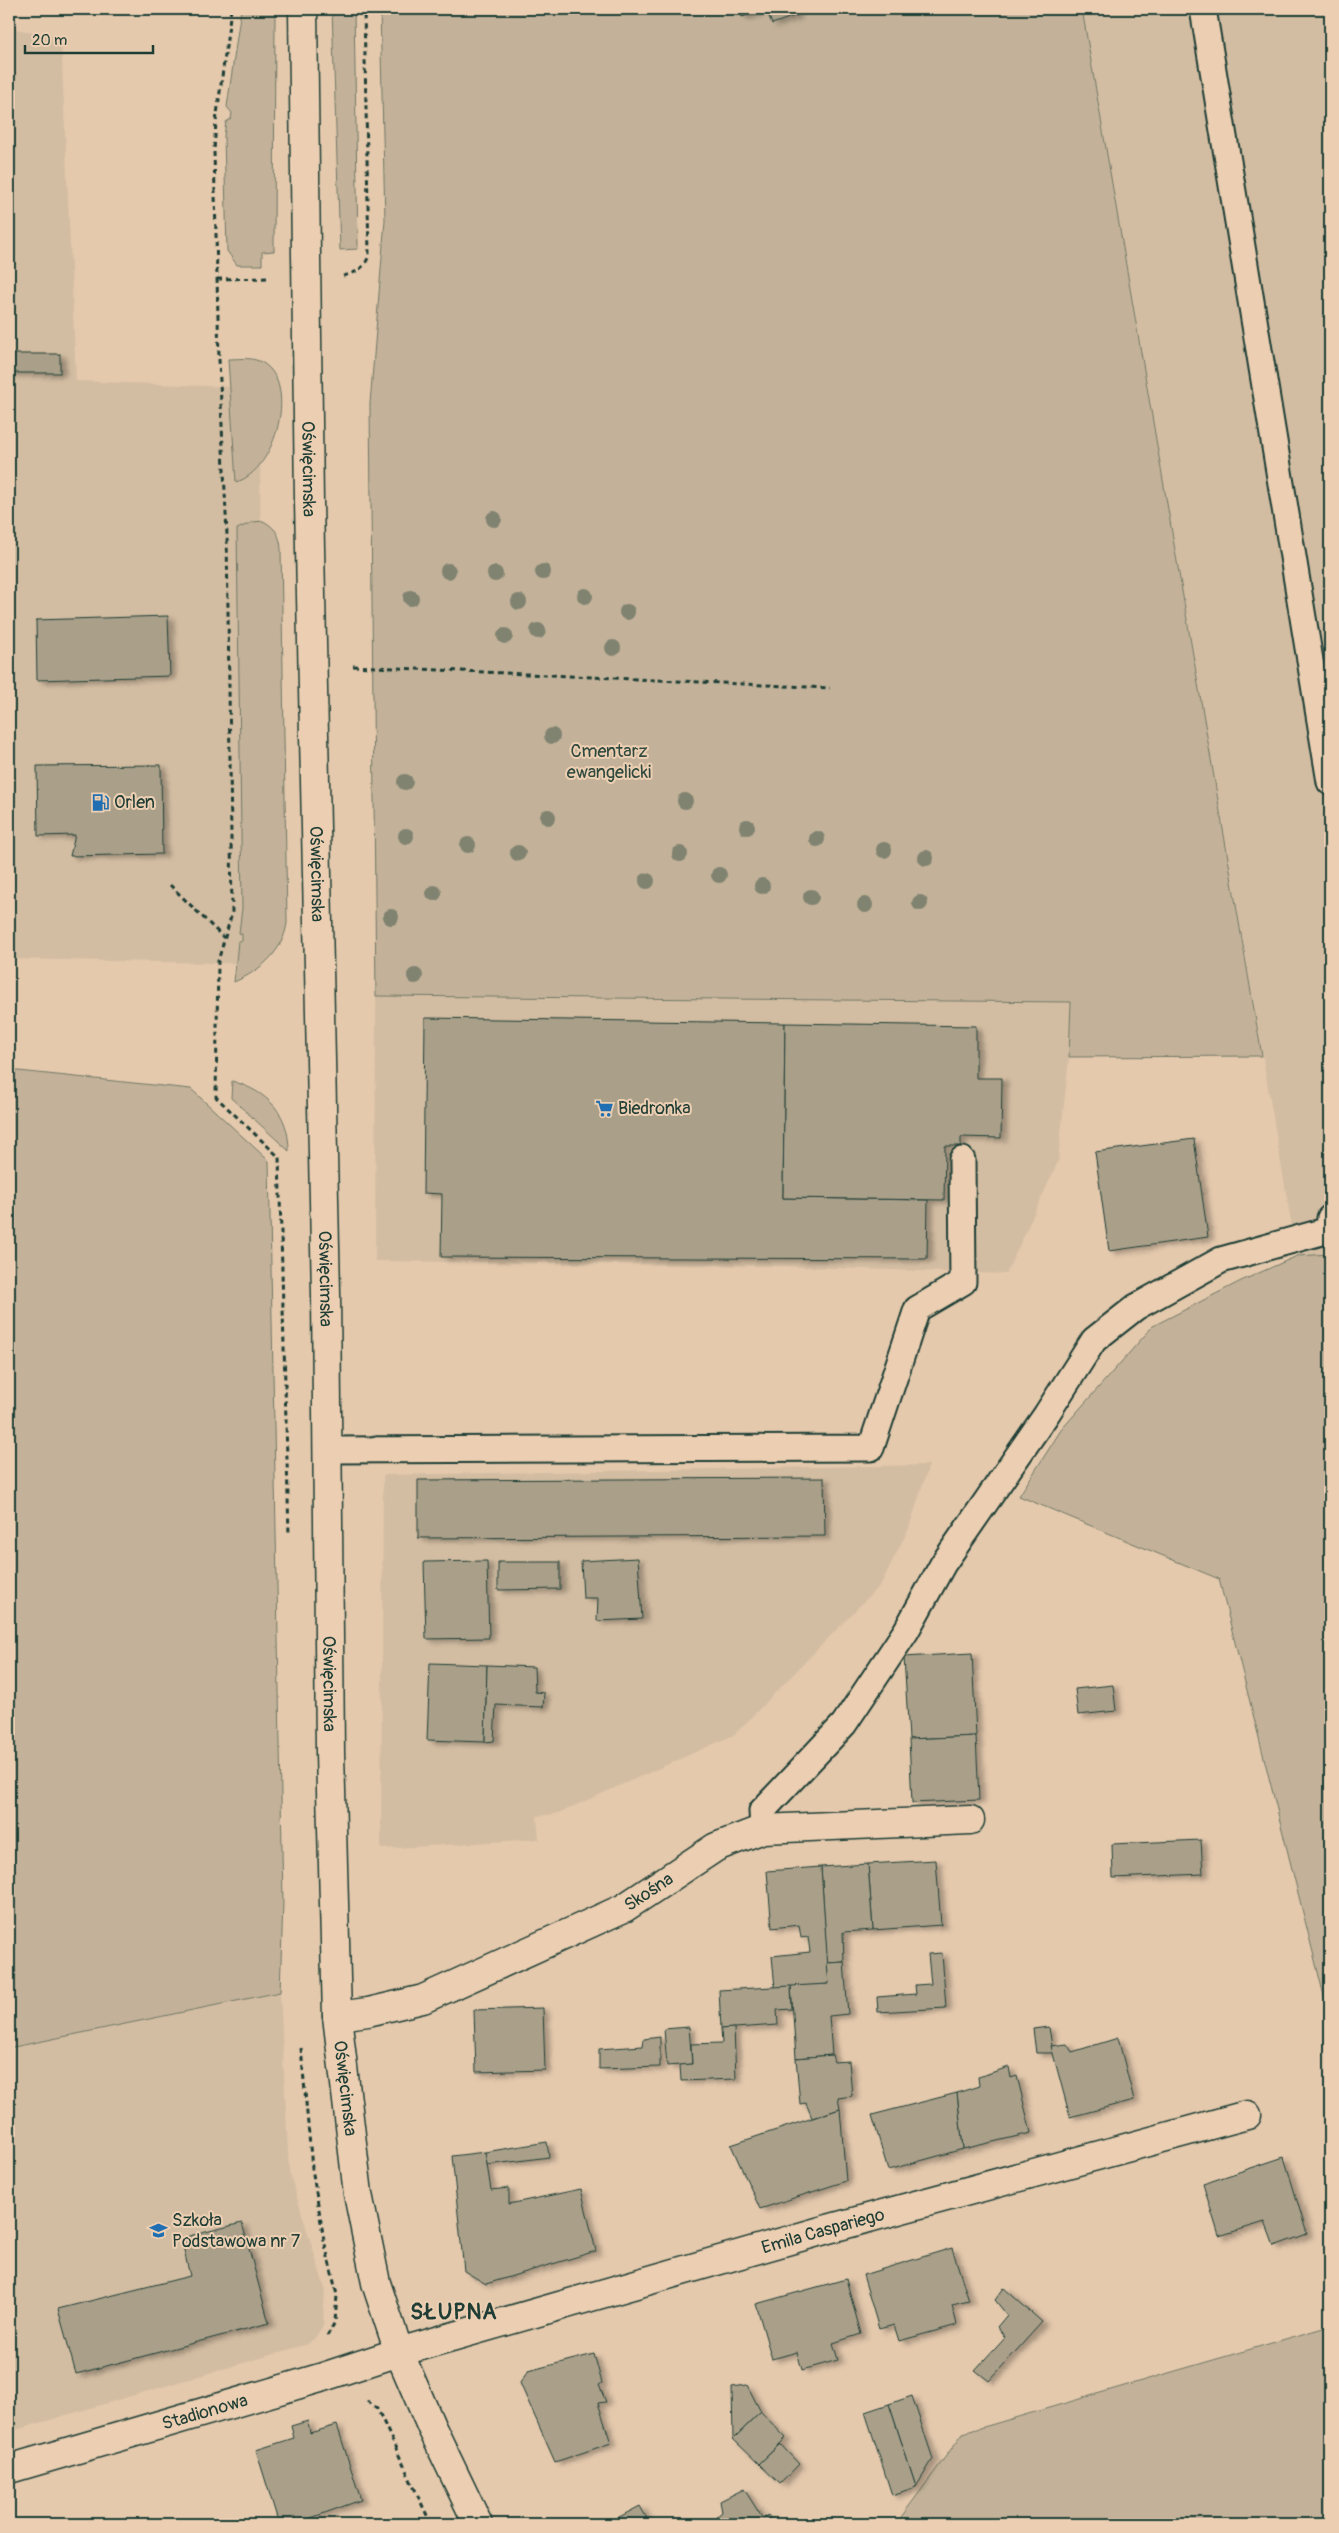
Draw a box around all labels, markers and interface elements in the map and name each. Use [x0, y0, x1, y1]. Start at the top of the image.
scale bar [25, 22, 152, 54]
text: 20 m [32, 31, 67, 50]
street label: Oświęcimska [296, 421, 320, 517]
park label: Cmentarz ewangelicki [567, 740, 651, 784]
place label: Orlen [114, 791, 155, 814]
fuel station icon: Orlen [90, 792, 110, 812]
street label: Oświęcimska [304, 826, 329, 922]
place label: Biedronka [618, 1097, 691, 1120]
supermarket icon: Biedronka [594, 1098, 614, 1118]
street label: Oświęcimska [313, 1231, 337, 1327]
street label: Oświęcimska [317, 1636, 341, 1732]
street label: Skośna [620, 1867, 678, 1917]
street label: Oświęcimska [328, 2039, 362, 2137]
street label: Emila Caspariego [759, 2203, 887, 2260]
place label: Szkoła Podstawowa nr 7 [172, 2209, 301, 2253]
school or university icon: Szkoła Podstawowa nr 7 [148, 2220, 168, 2240]
district label: SŁUPNA [410, 2298, 498, 2326]
street label: Stadionowa [159, 2389, 251, 2436]

